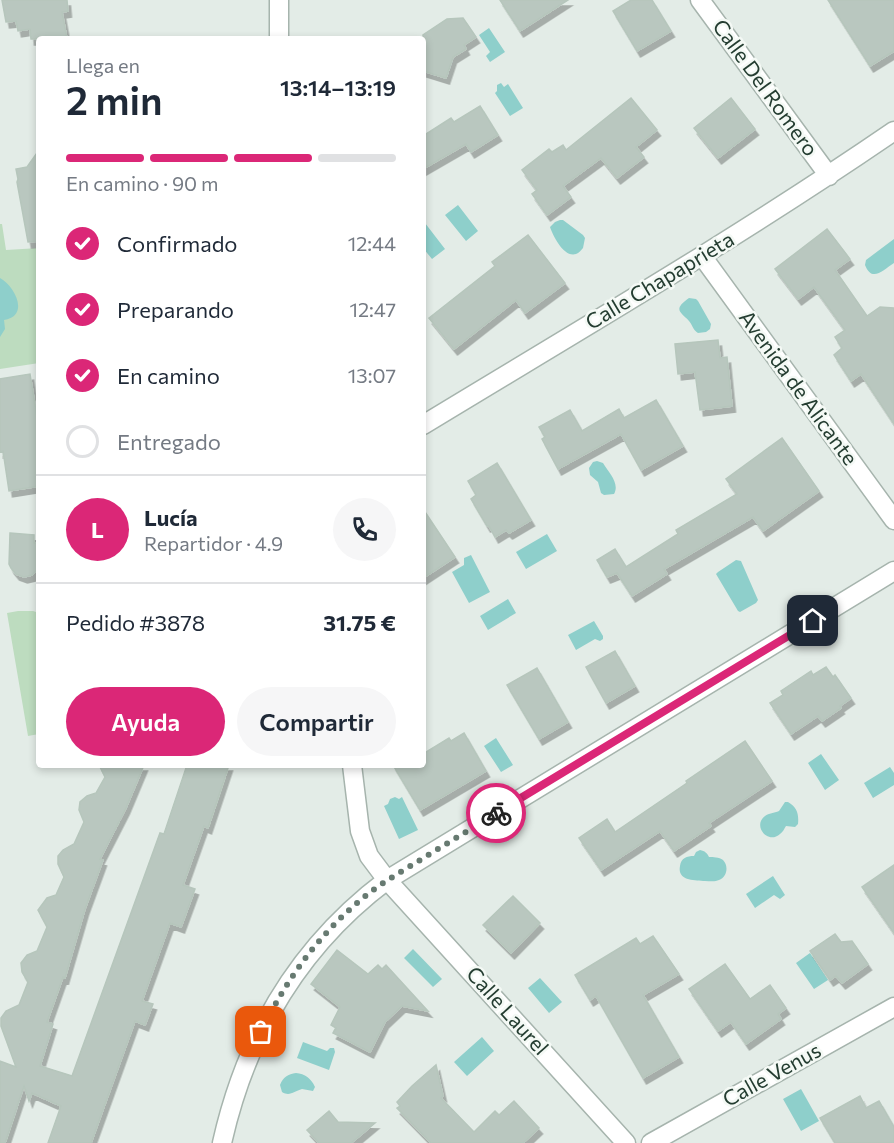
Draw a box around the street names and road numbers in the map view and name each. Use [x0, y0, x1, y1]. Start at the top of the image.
street label: Calle Del Romero [708, 14, 824, 160]
street label: Calle Chapaprieta [580, 226, 738, 334]
street label: Avenida de Alicante [735, 305, 864, 469]
street label: Calle Laurel [462, 961, 554, 1059]
street label: Calle Venus [718, 1036, 825, 1111]

